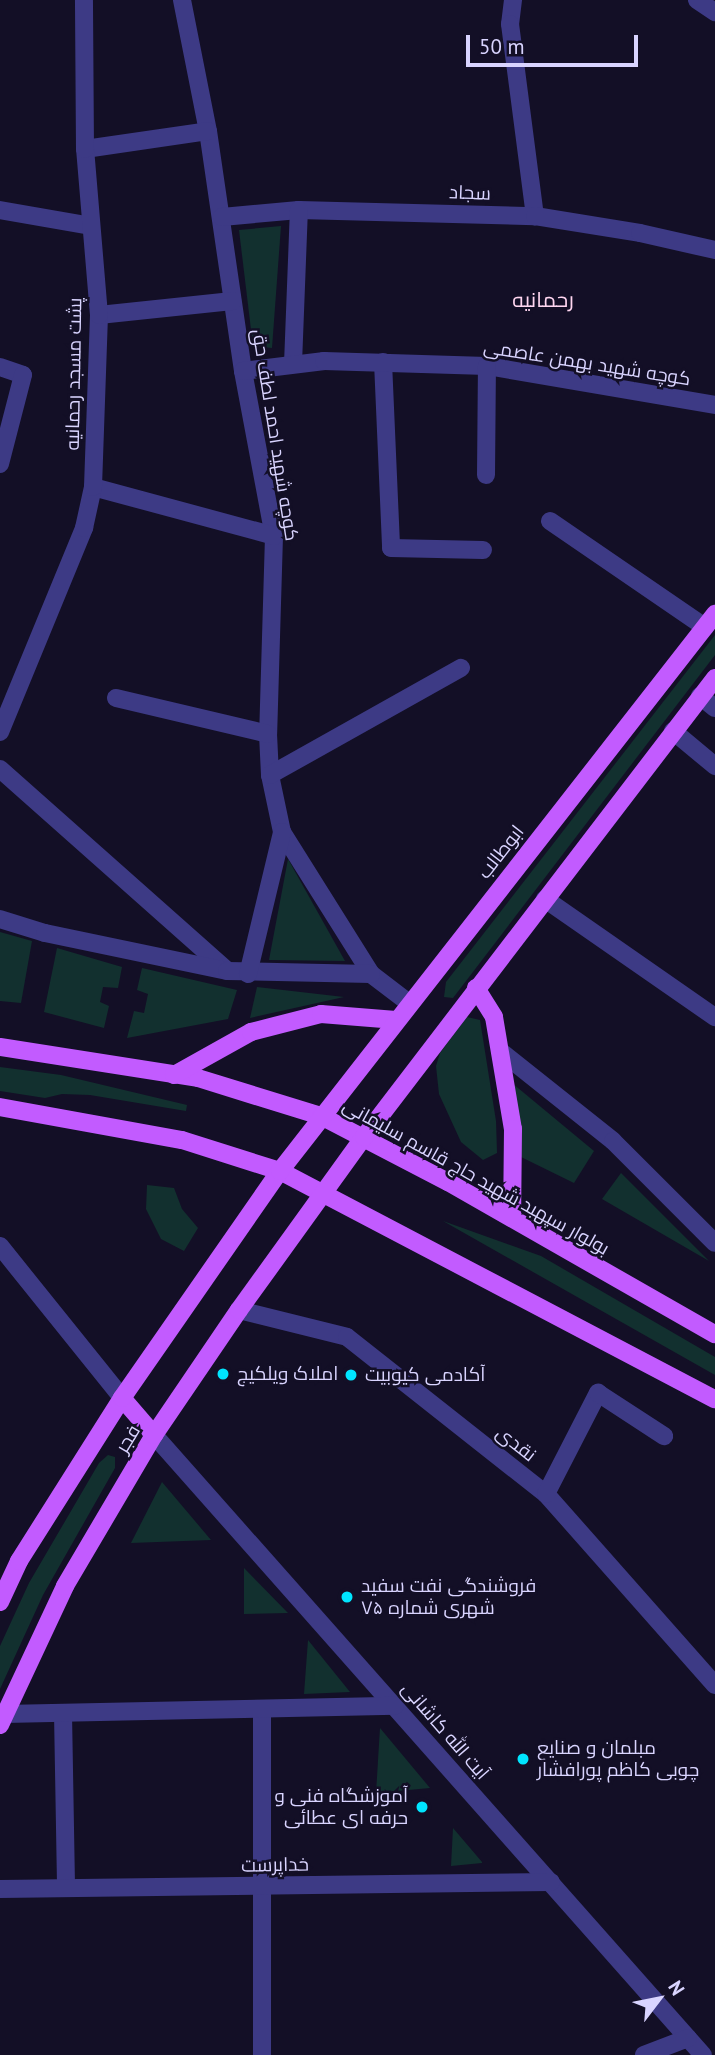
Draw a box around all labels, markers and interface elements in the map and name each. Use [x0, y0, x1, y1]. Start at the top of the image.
scale bar [470, 21, 642, 65]
text: 50 m [479, 33, 525, 60]
street label: سجاد [449, 181, 491, 205]
district label: رحمانیه [512, 287, 574, 313]
street label: پشت مسجد رحمانیه [61, 297, 87, 451]
street label: کوچه شهید احمد لطف حق [247, 327, 303, 543]
street label: کوچه شهید بهمن عاصمی [482, 335, 692, 391]
street label: ابوطالب [473, 821, 529, 883]
street label: بولوار سپهبد شهید حاج قاسم سلیمانی [339, 1094, 613, 1260]
place label: املاک ویلکیج [237, 1363, 338, 1385]
place label: آکادمی کیوبیت [365, 1364, 485, 1386]
marker: املاک ویلکیج [215, 1366, 231, 1382]
marker: آکادمی کیوبیت [343, 1367, 359, 1383]
street label: فجر [111, 1421, 145, 1457]
street label: نقدی [491, 1421, 541, 1467]
place label: فروشندگی نفت سفید شهری شماره ۷۵ [361, 1575, 536, 1619]
marker: فروشندگی نفت سفید شهری شماره ۷۵ [339, 1589, 355, 1605]
street label: آیت الله کاشانی [396, 1678, 494, 1784]
place label: مبلمان و صنایع چوبی کاظم پورافشار [537, 1737, 699, 1781]
marker: مبلمان و صنایع چوبی کاظم پورافشار [515, 1751, 531, 1767]
place label: آموزشگاه فنی و حرفه ای عطائی [274, 1785, 408, 1829]
marker: آموزشگاه فنی و حرفه ای عطائی [414, 1799, 430, 1815]
street label: خداپرست [241, 1853, 309, 1877]
north arrow [624, 1964, 694, 2034]
text: N [663, 1976, 690, 2000]

